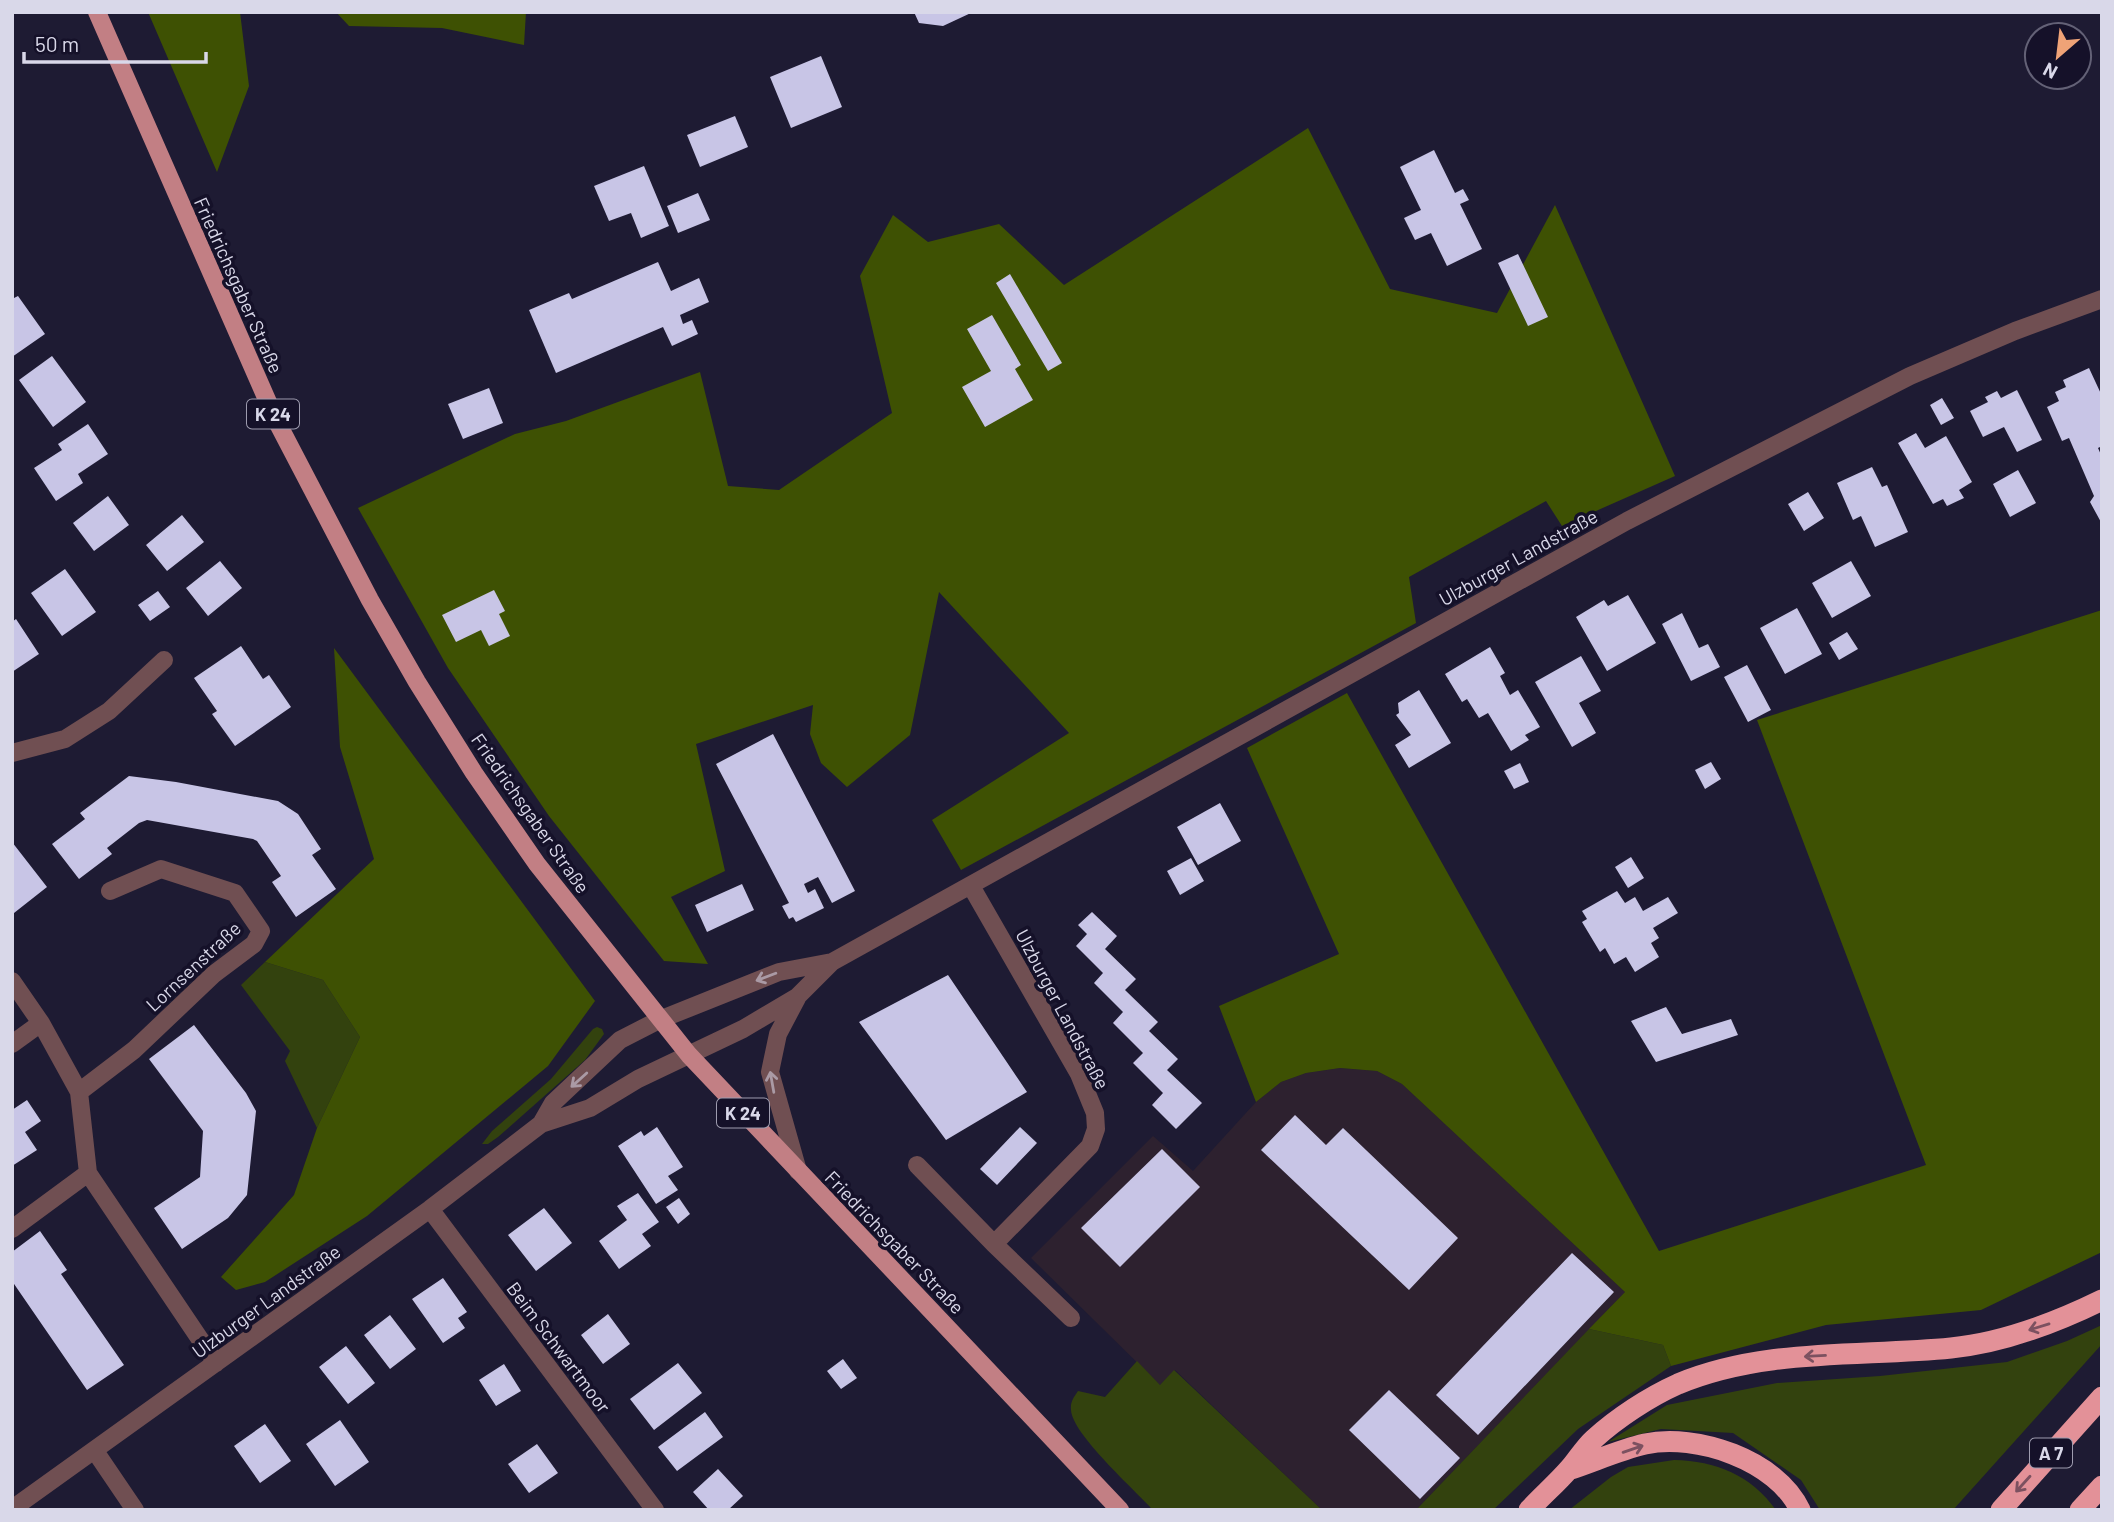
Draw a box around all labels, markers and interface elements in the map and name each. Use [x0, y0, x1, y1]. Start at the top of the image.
scale bar [24, 21, 206, 65]
north arrow [2023, 21, 2093, 91]
text: 50 m [35, 31, 79, 56]
text: N [2039, 58, 2061, 85]
street label: Friedrichsgaber Straße [190, 193, 288, 377]
road number: K 24 [247, 400, 299, 428]
street label: Ulzburger Landstraße [1435, 504, 1601, 610]
street label: Friedrichsgaber Straße [467, 729, 595, 897]
street label: Lornsenstraße [141, 916, 245, 1016]
street label: Ulzburger Landstraße [1011, 925, 1115, 1093]
one-way arrow [756, 972, 778, 984]
one-way arrow [765, 1071, 778, 1094]
one-way arrow [570, 1072, 588, 1088]
road number: K 24 [717, 1098, 769, 1128]
street label: Friedrichsgaber Straße [821, 1166, 969, 1318]
street label: Ulzburger Landstraße [187, 1239, 345, 1363]
street label: Beim Schwartmoor [502, 1277, 616, 1417]
one-way arrow [2029, 1321, 2051, 1334]
one-way arrow [1804, 1350, 1827, 1363]
road number: A 7 [2030, 1438, 2072, 1468]
one-way arrow [1621, 1442, 1643, 1454]
one-way arrow [2015, 1475, 2031, 1493]

